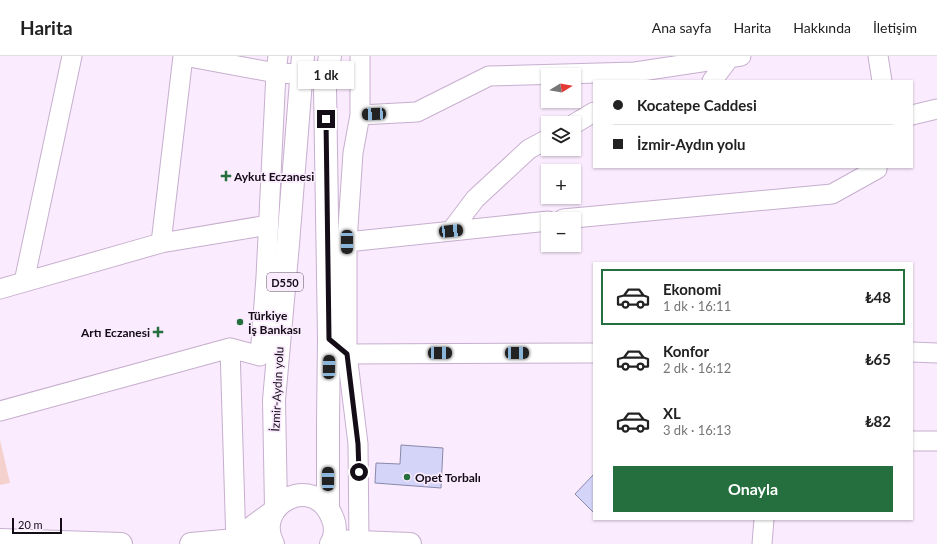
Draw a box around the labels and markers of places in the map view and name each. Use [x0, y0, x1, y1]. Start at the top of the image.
place label: Aykut Eczanesi [233, 169, 314, 184]
marker: Aykut Eczanesi [221, 171, 231, 181]
place label: Türkiye İş Bankası [248, 308, 301, 337]
marker: Türkiye İş Bankası [235, 317, 245, 327]
place label: Artı Eczanesi [80, 325, 150, 340]
marker: Artı Eczanesi [153, 327, 163, 337]
place label: Opet Torbalı [415, 470, 481, 485]
marker: Opet Torbalı [402, 472, 412, 482]

